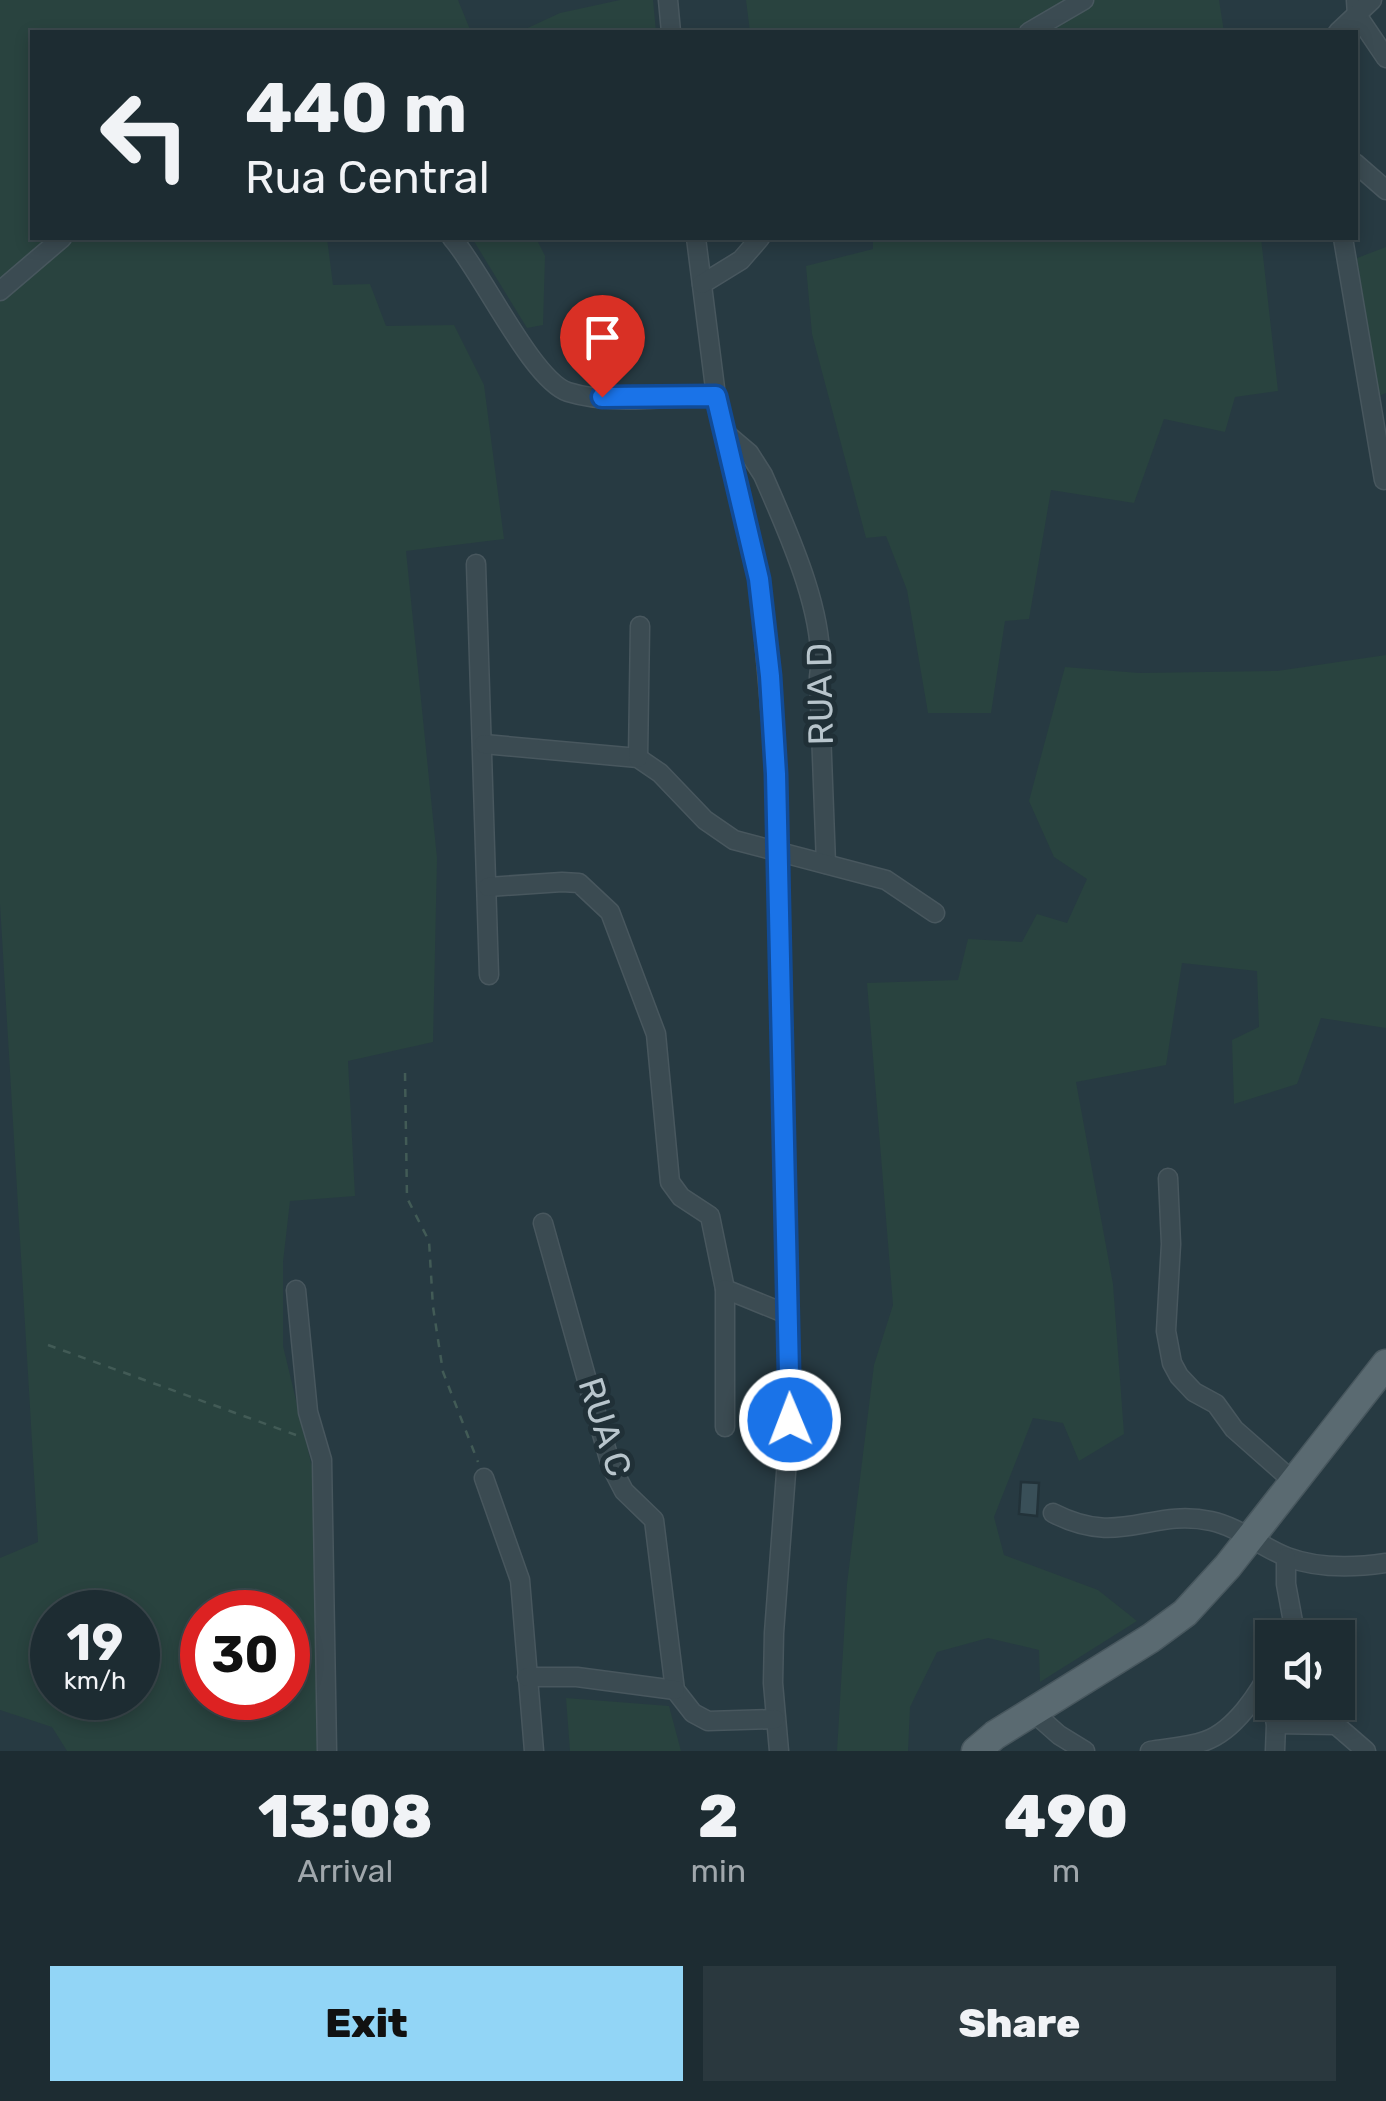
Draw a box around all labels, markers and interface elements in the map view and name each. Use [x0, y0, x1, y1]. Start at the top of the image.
text: 440 m [245, 67, 467, 150]
icon: left [80, 70, 210, 200]
text: Rua Central [245, 151, 490, 204]
pin [560, 295, 645, 398]
icon: arrive [575, 310, 630, 365]
street label: RUA D [798, 643, 842, 745]
position arrow [738, 1368, 842, 1472]
street label: RUA C [569, 1372, 641, 1482]
speed limit sign: 30 [180, 1590, 310, 1720]
text: 19 [67, 1613, 123, 1673]
map controls [1255, 1620, 1355, 1720]
button: sound [1255, 1620, 1355, 1720]
text: km/h [64, 1666, 126, 1695]
text: 13:08 [258, 1781, 433, 1852]
text: 2 [698, 1781, 739, 1852]
text: 490 [1004, 1781, 1128, 1852]
text: Arrival [297, 1852, 393, 1890]
text: min [690, 1852, 746, 1890]
text: m [1052, 1852, 1080, 1890]
button: Exit [50, 1966, 683, 2081]
button: Share [703, 1966, 1336, 2081]

